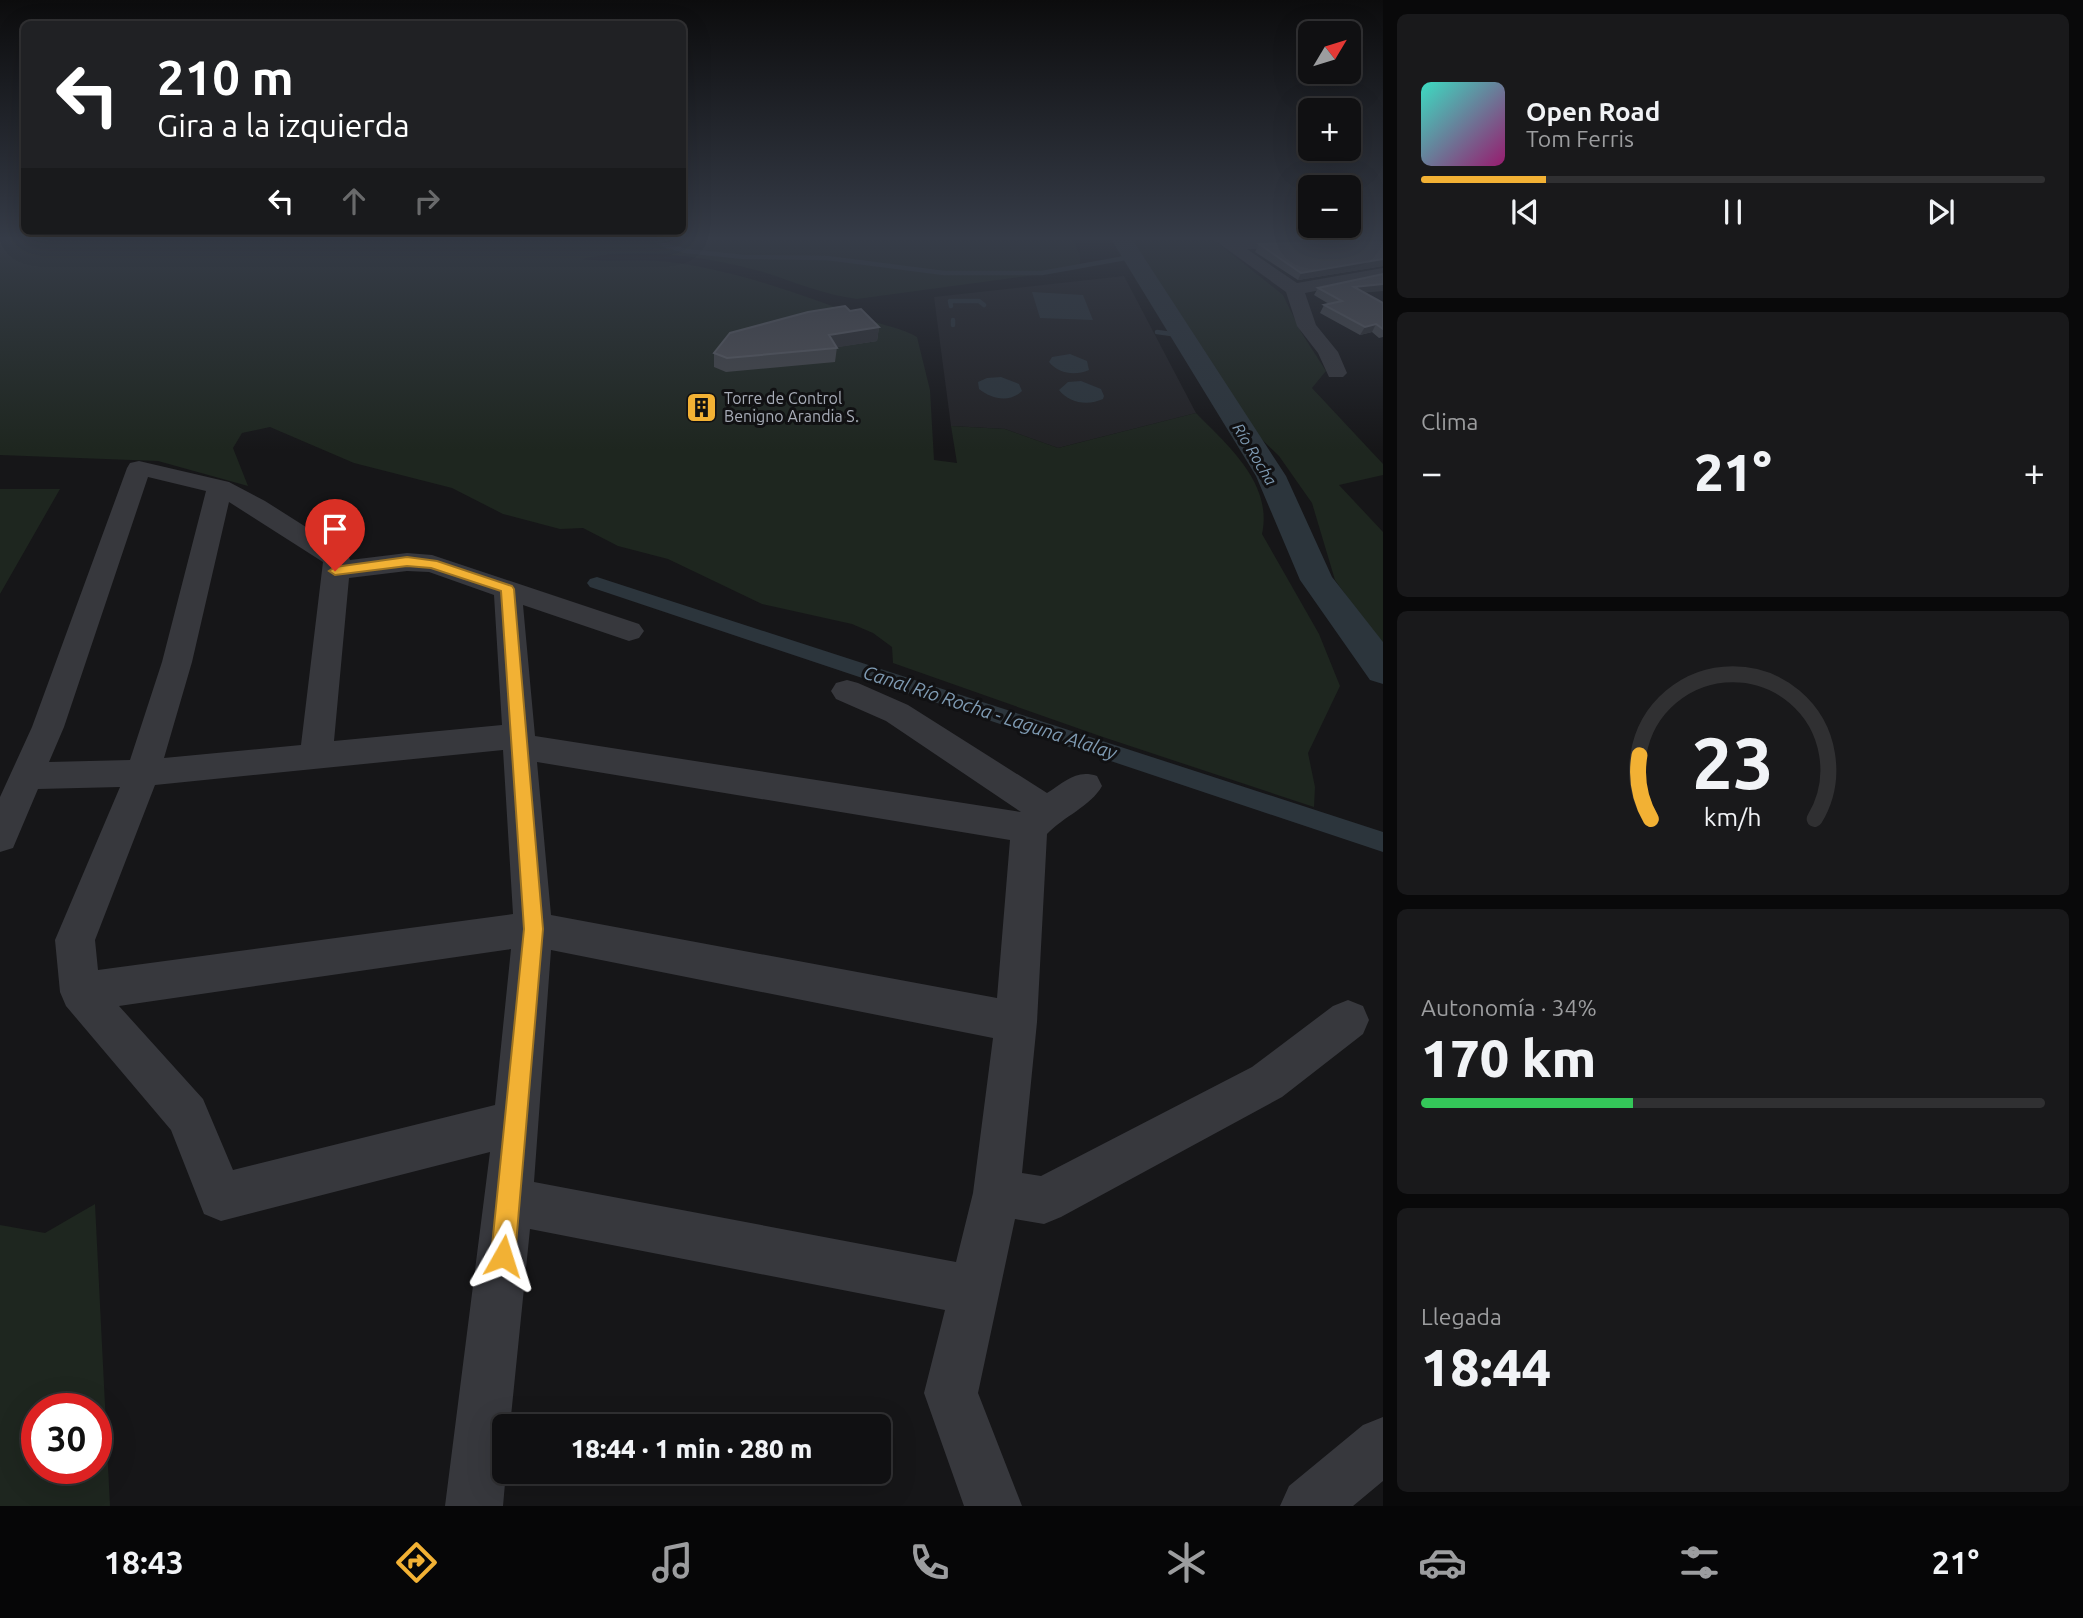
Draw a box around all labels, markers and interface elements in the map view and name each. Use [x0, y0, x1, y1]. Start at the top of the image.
north arrow [1298, 21, 1362, 84]
map controls [1298, 21, 1361, 238]
icon: left [42, 49, 133, 140]
text: 210 m [157, 49, 294, 104]
text: Open Road [1526, 97, 1660, 126]
button: + [1298, 98, 1361, 161]
text: Gira a la izquierda [157, 107, 410, 143]
text: Tom Ferris [1526, 126, 1634, 151]
button: − [1298, 175, 1361, 238]
icon: left [262, 182, 300, 220]
icon: ahead [335, 182, 373, 220]
icon: right [408, 182, 446, 220]
icon: previous [1506, 193, 1544, 231]
icon: pause [1714, 193, 1752, 231]
icon: next [1922, 193, 1960, 231]
place label: Torre de Control Benigno Arandia S. [724, 389, 859, 425]
building icon: Torre de Control Benigno Arandia S. [684, 390, 718, 424]
text: Clima [1421, 409, 1478, 434]
water label: Río Rocha [1229, 420, 1281, 489]
text: 21° [1694, 443, 1772, 501]
text: − [1421, 451, 1442, 493]
text: + [2024, 451, 2045, 493]
pin [305, 499, 365, 571]
icon: arrive [316, 510, 354, 548]
water label: Canal Río Rocha - Laguna Alalay [860, 661, 1121, 764]
text: 23 [1692, 721, 1774, 803]
text: km/h [1704, 803, 1762, 831]
text: Autonomía · 34% [1421, 995, 1597, 1020]
text: 170 km [1421, 1029, 1596, 1087]
position arrow [466, 1219, 540, 1293]
text: Llegada [1421, 1304, 1502, 1329]
text: 18:44 [1421, 1338, 1551, 1396]
speed limit sign: 30 [21, 1393, 112, 1484]
text: 18:44 · 1 min · 280 m [571, 1434, 812, 1463]
icon: directions [392, 1538, 441, 1587]
icon: music [648, 1538, 697, 1587]
icon: phone [905, 1538, 954, 1587]
icon: climate [1162, 1538, 1211, 1587]
icon: car [1418, 1538, 1467, 1587]
icon: filters [1675, 1538, 1724, 1587]
text: 18:43 [104, 1544, 184, 1580]
text: 21° [1932, 1544, 1979, 1580]

